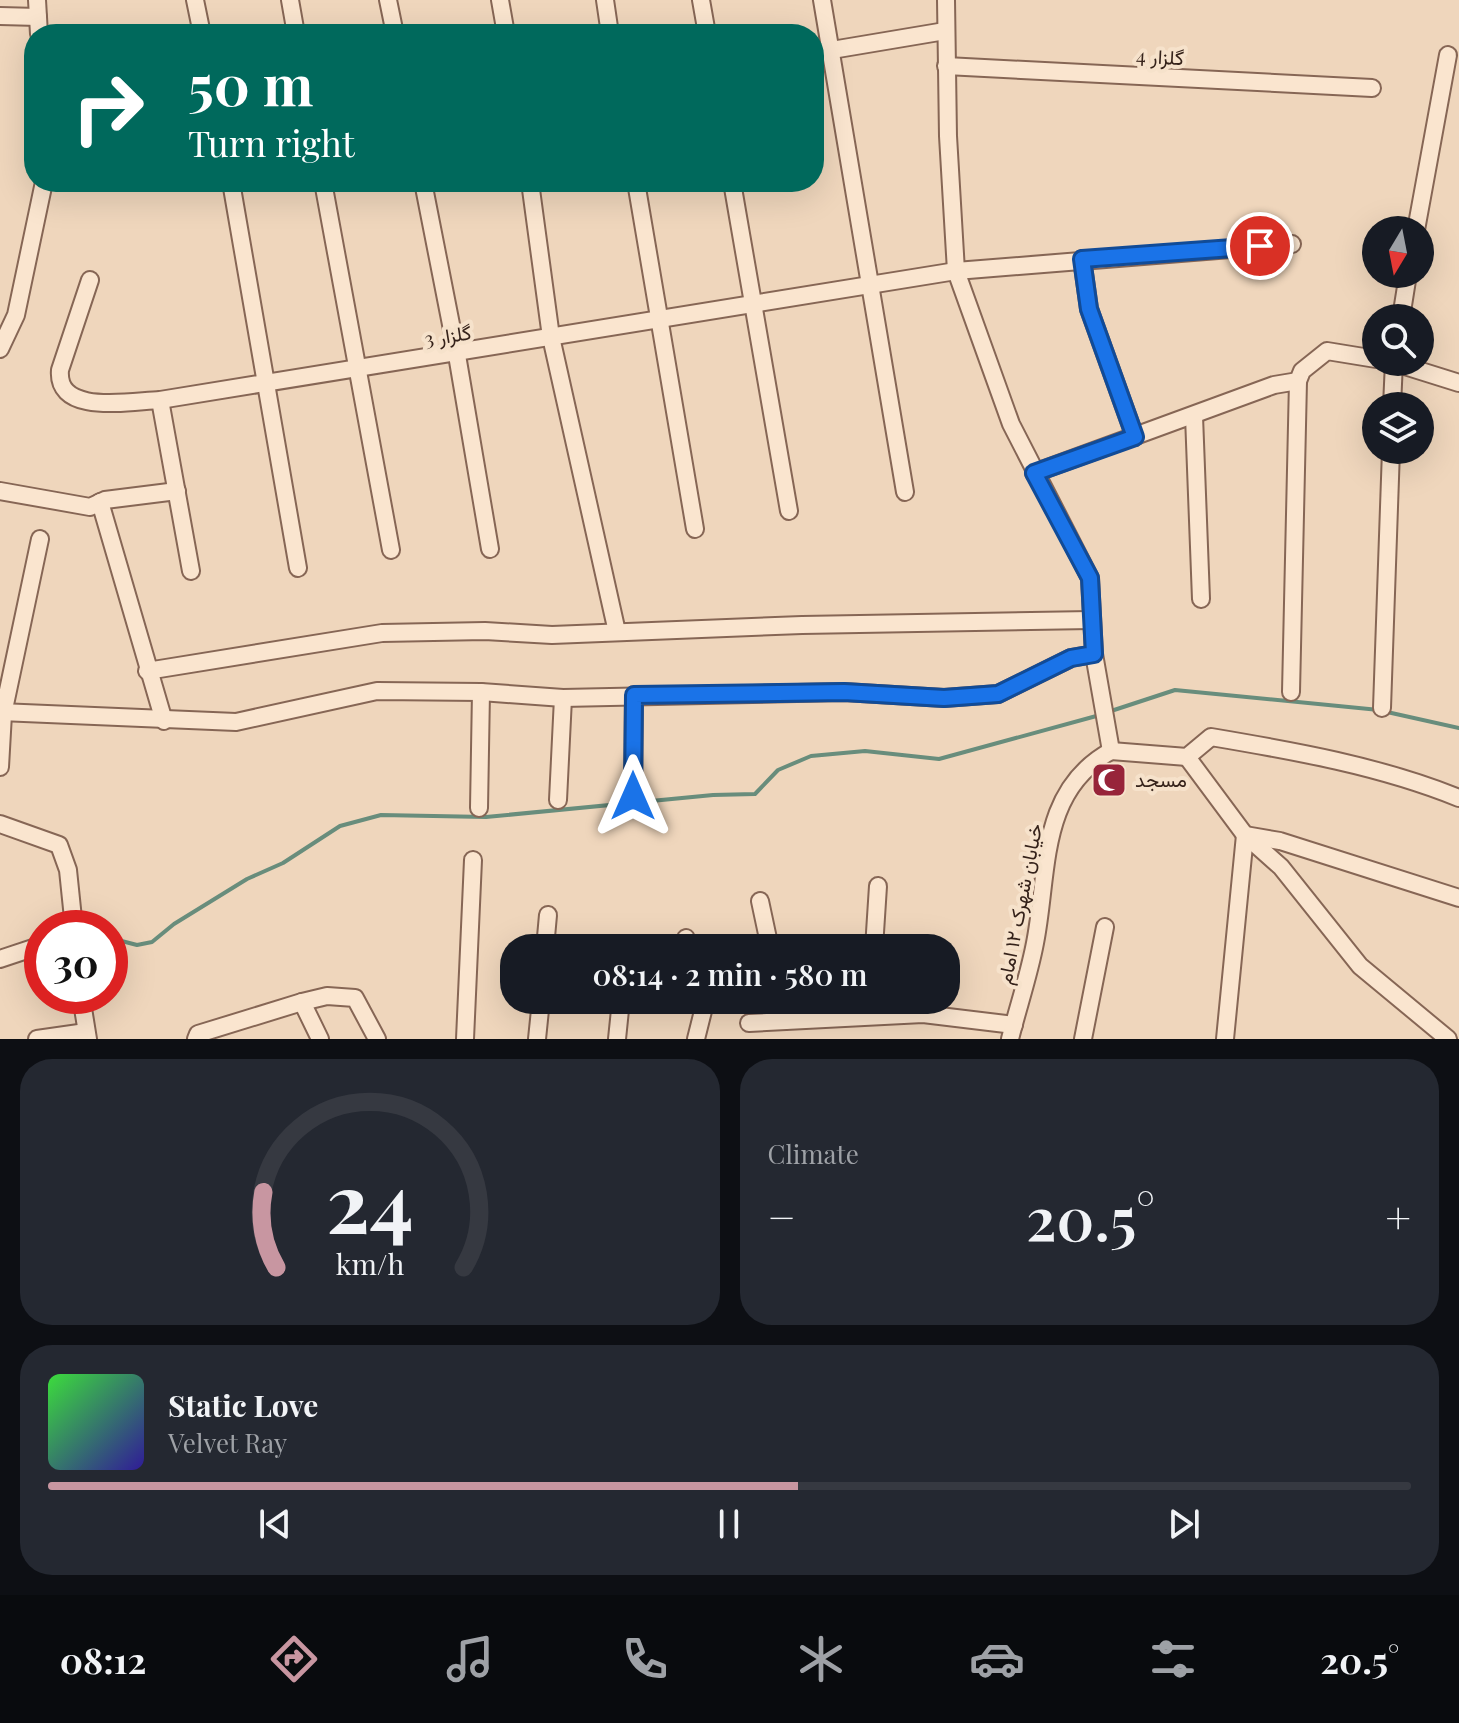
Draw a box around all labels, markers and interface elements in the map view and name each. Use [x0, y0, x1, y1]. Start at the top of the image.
street label: گلزار 4 [1135, 41, 1185, 71]
text: 50 m [188, 46, 314, 121]
icon: right [56, 56, 160, 160]
text: Turn right [188, 118, 355, 166]
pin [1226, 212, 1294, 280]
north arrow [1362, 216, 1434, 288]
map controls [1362, 216, 1434, 464]
icon: arrive [1238, 224, 1282, 268]
button: search [1362, 304, 1434, 376]
street label: گلزار 3 [422, 317, 473, 353]
button: layers [1362, 392, 1434, 464]
position arrow [591, 754, 675, 838]
mosque icon: مسجد [1090, 761, 1128, 799]
place label: مسجد [1135, 765, 1187, 792]
street label: خیابان شهرک ۱۲ امام [990, 821, 1048, 987]
speed limit sign: 30 [24, 910, 128, 1014]
text: 08:14 · 2 min · 580 m [593, 954, 867, 994]
text: Climate [768, 1136, 859, 1171]
text: 24 [326, 1144, 413, 1255]
text: 20.5° [1026, 1176, 1155, 1256]
text: − [768, 1186, 796, 1245]
text: + [1385, 1186, 1411, 1245]
text: km/h [335, 1244, 404, 1282]
text: Static Love [168, 1385, 318, 1425]
text: Velvet Ray [168, 1425, 287, 1460]
icon: previous [253, 1502, 297, 1546]
icon: pause [707, 1502, 751, 1546]
icon: next [1162, 1502, 1206, 1546]
icon: directions [266, 1631, 322, 1687]
icon: music [442, 1631, 498, 1687]
icon: phone [617, 1631, 673, 1687]
icon: climate [793, 1631, 849, 1687]
icon: car [969, 1631, 1025, 1687]
icon: filters [1145, 1631, 1201, 1687]
text: 08:12 [60, 1635, 146, 1683]
text: 20.5° [1320, 1635, 1399, 1683]

